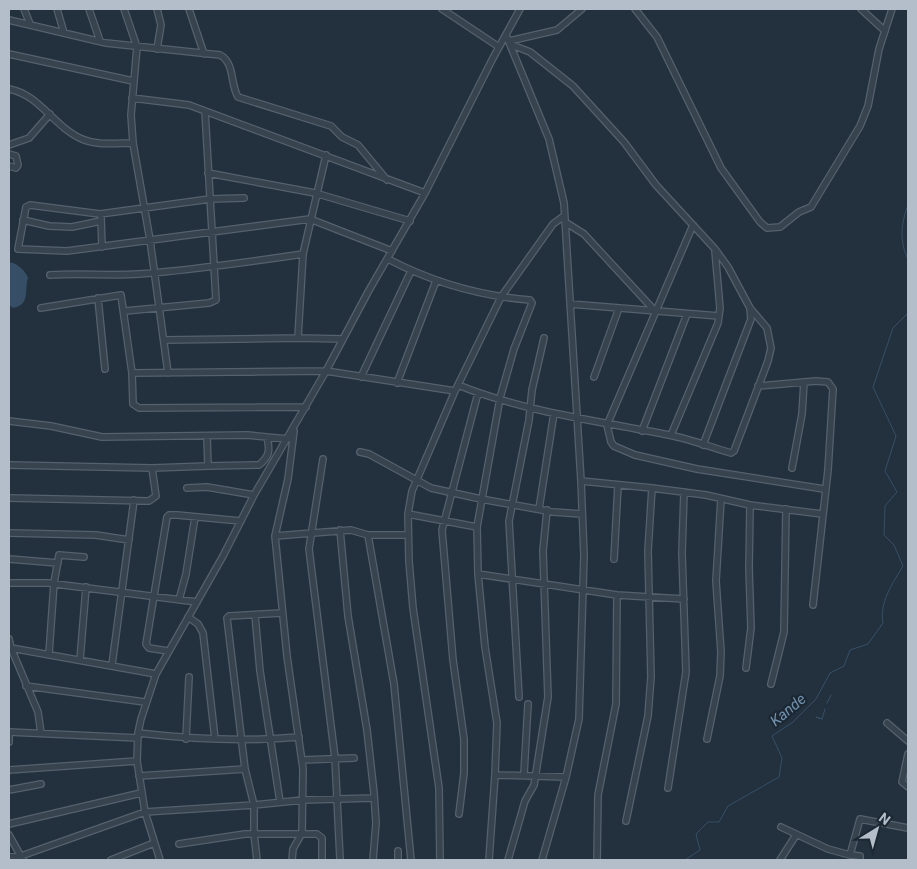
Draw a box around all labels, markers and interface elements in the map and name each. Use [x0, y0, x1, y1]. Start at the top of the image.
water label: Kande [767, 690, 810, 730]
north arrow [852, 804, 902, 854]
text: N [876, 809, 894, 828]

